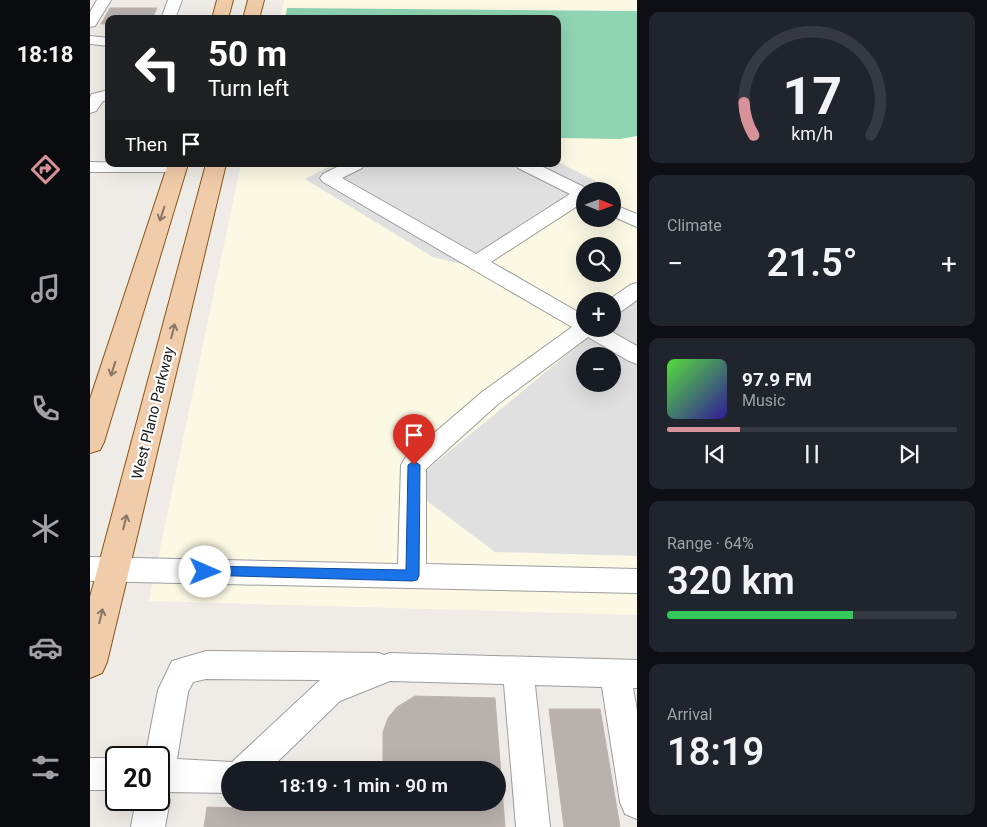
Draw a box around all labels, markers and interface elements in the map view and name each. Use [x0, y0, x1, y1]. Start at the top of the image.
text: 50 m [208, 34, 287, 75]
icon: left [125, 35, 190, 100]
text: 18:18 [17, 42, 73, 67]
text: 17 [782, 66, 842, 127]
text: Turn left [208, 76, 289, 101]
text: km/h [791, 123, 833, 144]
icon: arrive [177, 130, 205, 158]
text: Then [125, 133, 167, 156]
icon: directions [28, 152, 63, 187]
north arrow [576, 182, 621, 228]
map controls [576, 182, 621, 392]
one-way arrow [157, 205, 166, 221]
text: Climate [667, 216, 722, 235]
button: search [576, 237, 621, 282]
text: 21.5° [767, 241, 857, 285]
text: − [667, 247, 683, 280]
text: + [941, 247, 957, 280]
icon: music [28, 271, 63, 306]
button: + [576, 292, 621, 337]
one-way arrow [169, 323, 178, 339]
street label: West Plano Parkway [128, 345, 178, 481]
button: − [576, 347, 621, 392]
one-way arrow [108, 360, 118, 376]
text: 97.9 FM [742, 368, 812, 391]
icon: phone [28, 391, 63, 426]
text: Music [742, 391, 785, 410]
pin [393, 414, 435, 465]
icon: arrive [400, 421, 428, 449]
icon: previous [701, 440, 729, 468]
icon: pause [798, 440, 826, 468]
icon: next [895, 440, 923, 468]
icon: climate [28, 511, 63, 546]
one-way arrow [121, 515, 130, 531]
text: Range · 64% [667, 534, 754, 553]
position arrow [178, 545, 230, 597]
text: 320 km [667, 559, 795, 603]
one-way arrow [97, 608, 107, 624]
icon: car [28, 630, 63, 665]
text: Arrival [667, 705, 712, 724]
text: 18:19 [667, 730, 764, 774]
speed limit sign: 20 [105, 746, 170, 811]
icon: filters [28, 750, 63, 785]
text: 18:19 · 1 min · 90 m [279, 774, 448, 797]

